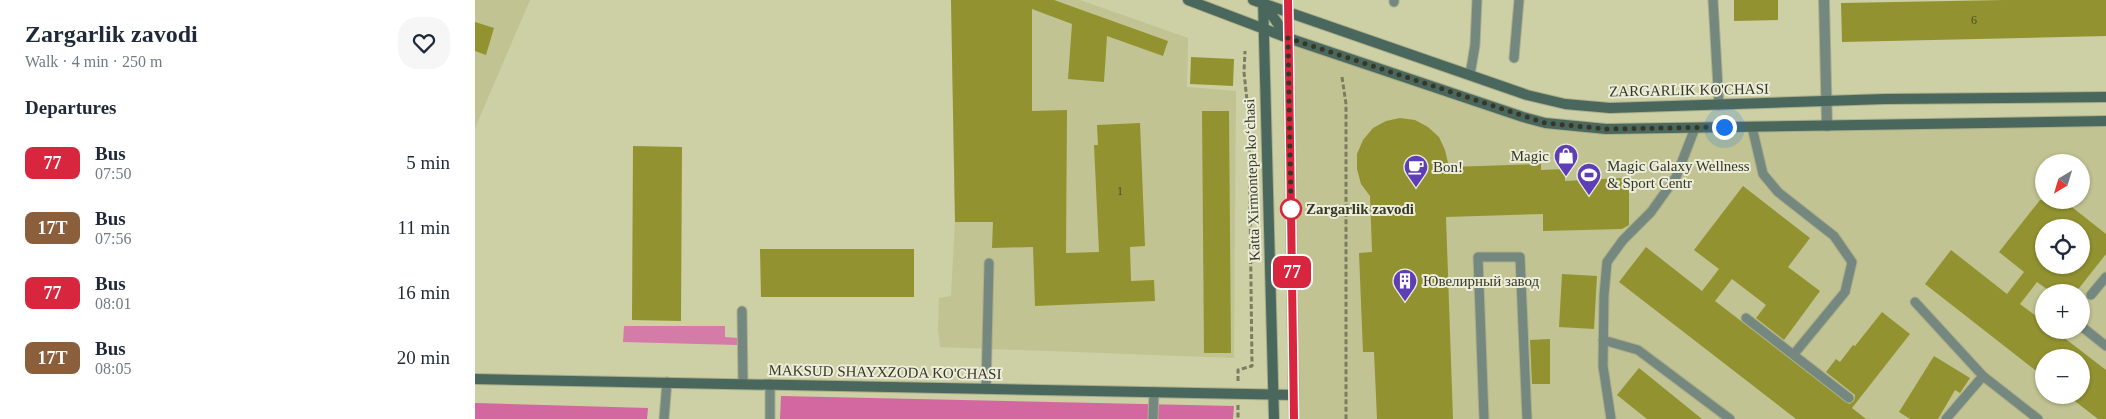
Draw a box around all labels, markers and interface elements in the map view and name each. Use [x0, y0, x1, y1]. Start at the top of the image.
house number: 6 [1971, 13, 1977, 27]
button: heart [398, 17, 450, 69]
text: Zargarlik zavodi [25, 21, 198, 47]
text: Walk · 4 min · 250 m [25, 53, 162, 70]
street label: ZARGARLIK KO'CHASI [1609, 81, 1769, 99]
text: Departures [25, 97, 116, 118]
street label: Katta Xirmontepa koʻchasi [1241, 99, 1263, 261]
your location [1712, 115, 1737, 140]
text: Bus [95, 143, 126, 164]
shop icon: Magic [1553, 143, 1579, 177]
place label: Magic [1511, 148, 1549, 164]
text: 5 min [406, 152, 450, 173]
text: 77 [44, 153, 62, 173]
cafe icon: Bon! [1403, 154, 1429, 188]
north arrow [2035, 154, 2090, 209]
map controls [2035, 154, 2090, 404]
place label: Magic Galaxy Wellness & Sport Centr [1607, 158, 1750, 191]
place label: Bon! [1433, 159, 1463, 175]
sports icon: Magic Galaxy Wellness & Sport Centr [1576, 162, 1602, 196]
text: 07:50 [95, 165, 131, 182]
house number: 1 [1117, 184, 1123, 198]
marker: Zargarlik zavodi [1280, 198, 1302, 220]
place label: Zargarlik zavodi [1306, 201, 1414, 217]
text: Bus [95, 208, 126, 229]
text: 11 min [397, 217, 450, 238]
text: 17T [37, 218, 68, 238]
button: locate [2035, 219, 2090, 274]
text: 07:56 [95, 230, 131, 247]
line badge: 77 [1269, 256, 1315, 288]
text: 77 [1283, 262, 1301, 282]
building icon: Ювелирный завод [1392, 268, 1418, 302]
text: Bus [95, 273, 126, 294]
place label: Ювелирный завод [1423, 273, 1540, 289]
text: 16 min [397, 282, 450, 303]
text: 77 [44, 283, 62, 303]
button: + [2035, 284, 2090, 339]
text: 08:01 [95, 295, 131, 312]
text: Bus [95, 338, 126, 359]
text: 20 min [397, 347, 450, 368]
text: 17T [37, 348, 68, 368]
button: − [2035, 349, 2090, 404]
text: 08:05 [95, 360, 131, 377]
street label: MAKSUD SHAYXZODA KO'CHASI [768, 362, 1002, 382]

